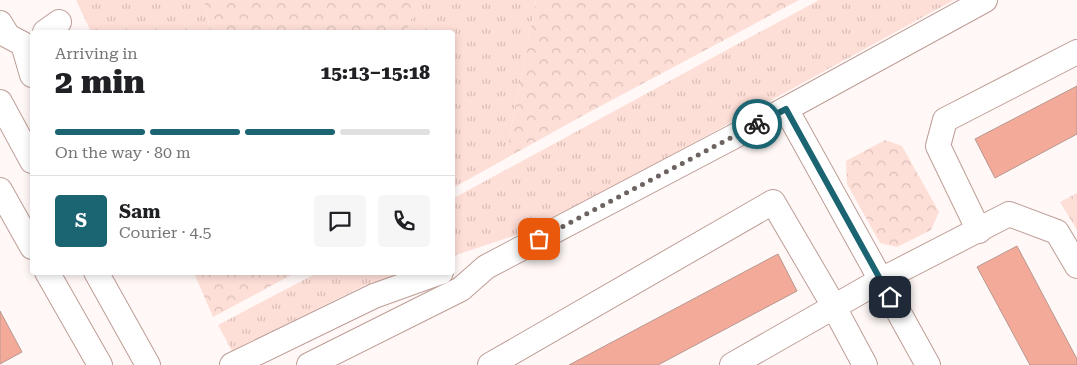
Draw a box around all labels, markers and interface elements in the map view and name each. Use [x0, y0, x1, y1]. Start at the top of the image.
text: Arriving in [55, 44, 138, 63]
text: 15:13–15:18 [321, 61, 430, 84]
text: 2 min [55, 63, 145, 101]
courier [732, 99, 782, 149]
icon: bike [743, 110, 771, 138]
text: On the way · 80 m [55, 143, 191, 162]
button: chat [314, 195, 366, 247]
button: phone [378, 195, 430, 247]
text: Sam [119, 200, 161, 223]
text: S [75, 209, 87, 232]
pin [518, 218, 560, 260]
text: Courier · 4.5 [119, 223, 212, 242]
icon: bag [525, 225, 553, 253]
pin [869, 276, 911, 318]
icon: home [876, 283, 904, 311]

